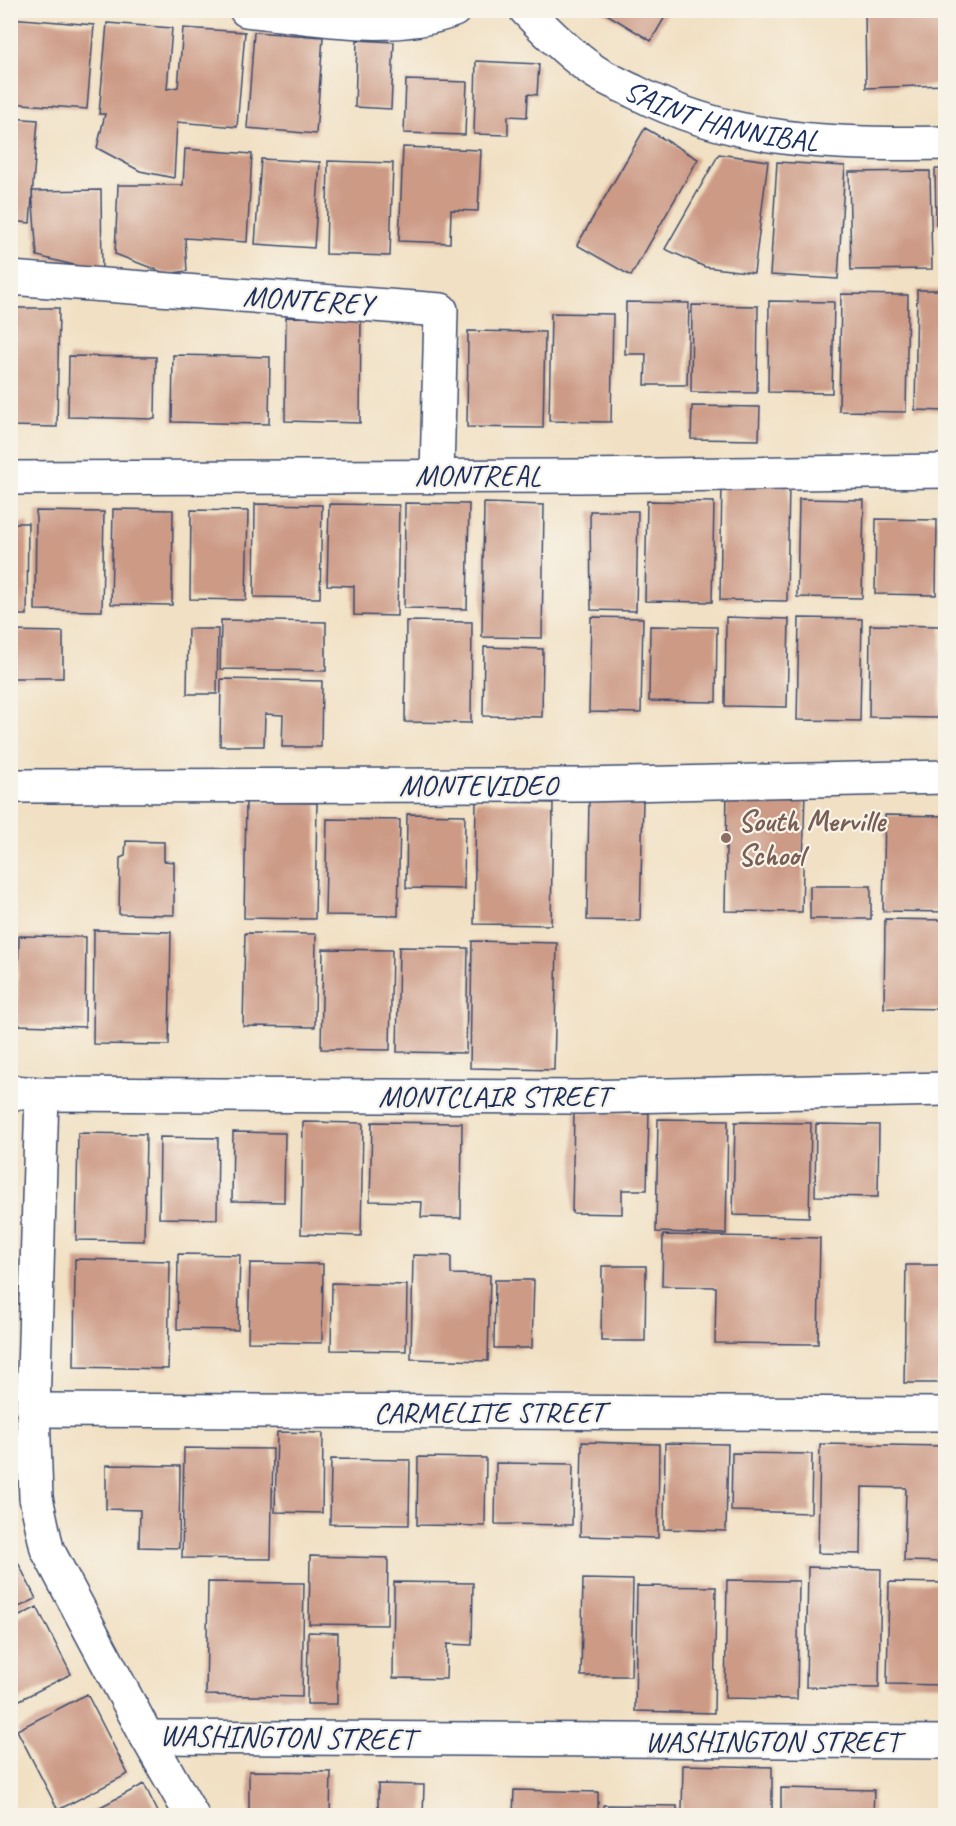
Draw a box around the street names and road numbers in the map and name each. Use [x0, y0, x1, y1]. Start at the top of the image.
street label: SAINT HANNIBAL [618, 71, 820, 160]
street label: MONTEREY [242, 277, 379, 324]
street label: MONTREAL [415, 456, 541, 494]
street label: MONTEVIDEO [399, 766, 560, 804]
street label: MONTCLAIR STREET [378, 1077, 616, 1115]
street label: CARMELITE STREET [374, 1393, 612, 1431]
street label: WASHINGTON STREET [159, 1716, 422, 1758]
street label: WASHINGTON STREET [645, 1722, 907, 1760]

